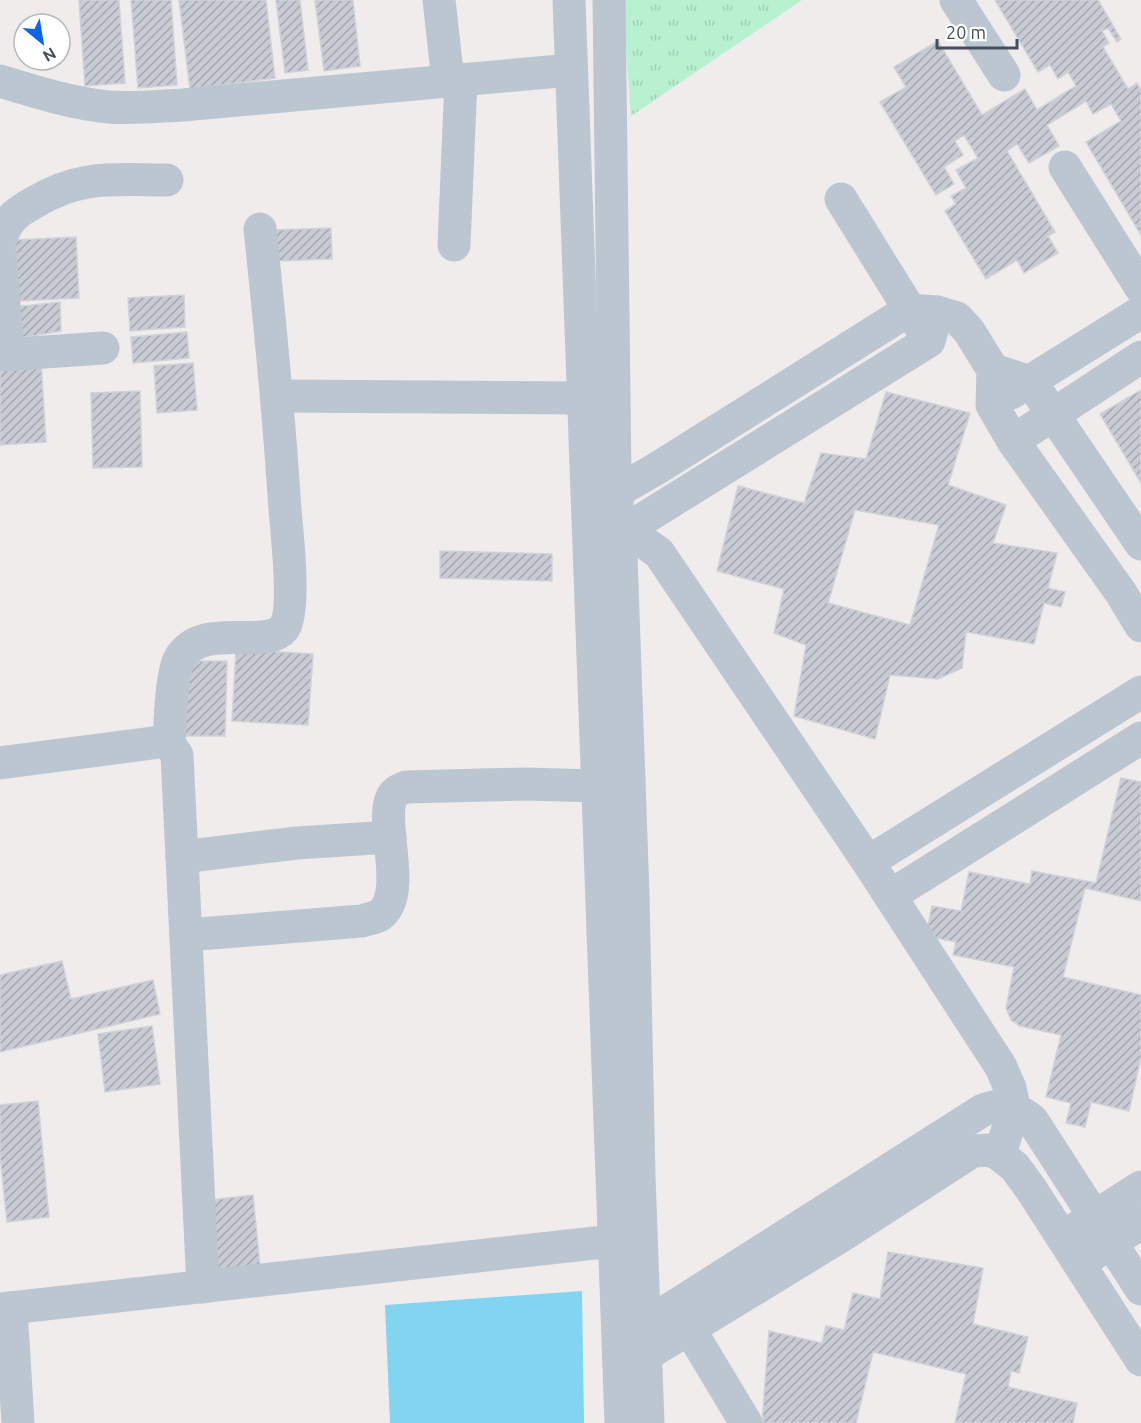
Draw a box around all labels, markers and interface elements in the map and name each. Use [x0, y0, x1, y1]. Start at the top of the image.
north arrow [12, 12, 72, 72]
scale bar [937, 12, 1016, 50]
text: 20 m [946, 22, 986, 42]
text: N [40, 44, 59, 66]

